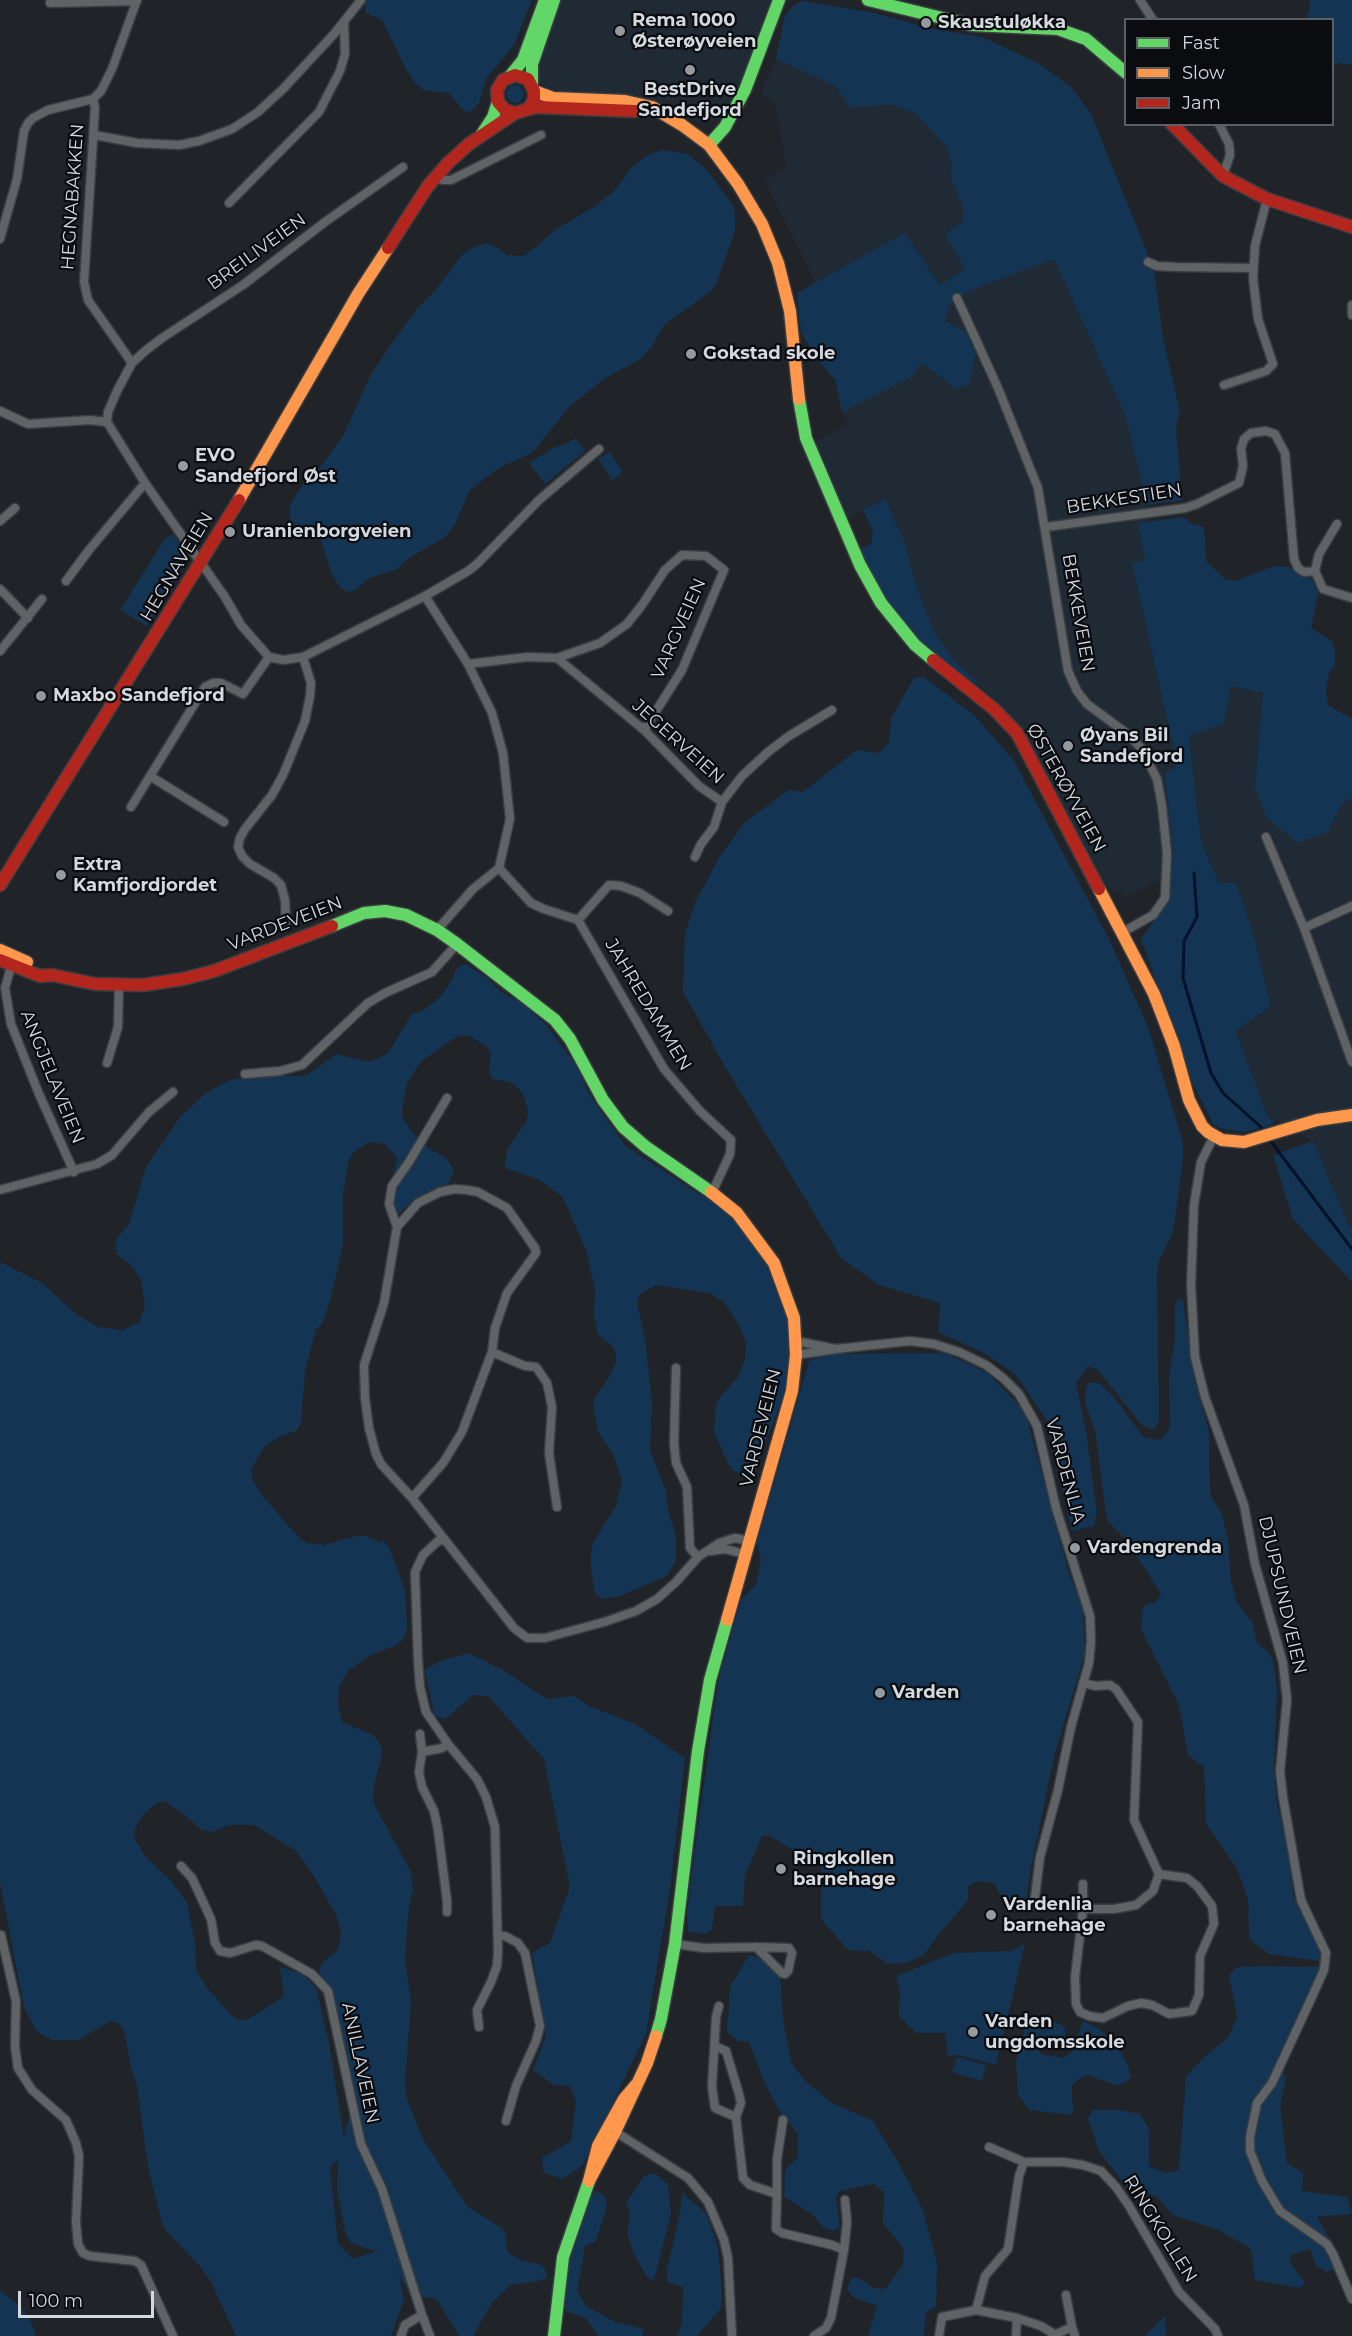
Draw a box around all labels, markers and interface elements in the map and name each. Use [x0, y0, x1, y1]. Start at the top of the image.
place label: Rema 1000 Østerøyveien [632, 10, 756, 52]
place label: Skaustuløkka [938, 12, 1066, 34]
marker: Skaustuløkka [919, 16, 933, 30]
legend [1124, 18, 1334, 126]
marker: Rema 1000 Østerøyveien [613, 24, 627, 38]
text: Fast [1182, 32, 1220, 54]
text: Slow [1182, 62, 1225, 84]
marker: BestDrive Sandefjord [683, 63, 697, 77]
place label: BestDrive Sandefjord [638, 79, 742, 122]
text: Jam [1182, 92, 1221, 114]
street label: HEGNABAKKEN [57, 123, 89, 271]
street label: BREILIVEIEN [204, 209, 310, 295]
place label: Gokstad skole [703, 343, 835, 365]
marker: Gokstad skole [684, 347, 698, 361]
place label: EVO Sandefjord Øst [195, 445, 336, 488]
marker: EVO Sandefjord Øst [176, 459, 190, 473]
street label: BEKKESTIEN [1065, 479, 1183, 519]
street label: HEGNAVEIEN [136, 508, 218, 626]
place label: Uranienborgveien [242, 521, 411, 543]
marker: Uranienborgveien [223, 525, 237, 539]
street label: BEKKEVEIEN [1057, 552, 1099, 674]
street label: VARGVEIEN [647, 575, 711, 683]
place label: Maxbo Sandefjord [53, 685, 225, 707]
marker: Maxbo Sandefjord [34, 689, 48, 703]
street label: JEGERVEIEN [628, 695, 728, 789]
street label: ØSTERØYVEIEN [1022, 720, 1110, 856]
place label: Øyans Bil Sandefjord [1080, 725, 1183, 768]
marker: Øyans Bil Sandefjord [1061, 739, 1075, 753]
place label: Extra Kamfjordjordet [73, 854, 217, 896]
marker: Extra Kamfjordjordet [54, 868, 68, 882]
street label: VARDEVEIEN [225, 892, 345, 956]
street label: JAHREDAMMEN [600, 935, 696, 1075]
street label: ANGJELAVEIEN [15, 1007, 89, 1147]
street label: VARDEVEIEN [736, 1367, 786, 1489]
street label: VARDENLIA [1041, 1416, 1089, 1526]
street label: DJUPSUNDVEIEN [1253, 1514, 1311, 1676]
place label: Vardengrenda [1087, 1537, 1222, 1559]
marker: Vardengrenda [1068, 1541, 1082, 1555]
place label: Varden [892, 1682, 959, 1704]
marker: Varden [873, 1686, 887, 1700]
place label: Ringkollen barnehage [793, 1848, 895, 1890]
marker: Ringkollen barnehage [774, 1862, 788, 1876]
place label: Vardenlia barnehage [1003, 1894, 1105, 1936]
marker: Vardenlia barnehage [984, 1908, 998, 1922]
street label: ANILLAVEIEN [337, 2001, 383, 2125]
place label: Varden ungdomsskole [985, 2011, 1125, 2054]
marker: Varden ungdomsskole [966, 2025, 980, 2039]
street label: RINGKOLLEN [1118, 2172, 1202, 2286]
scale bar [21, 2279, 158, 2317]
text: 100 m [29, 2290, 83, 2312]

